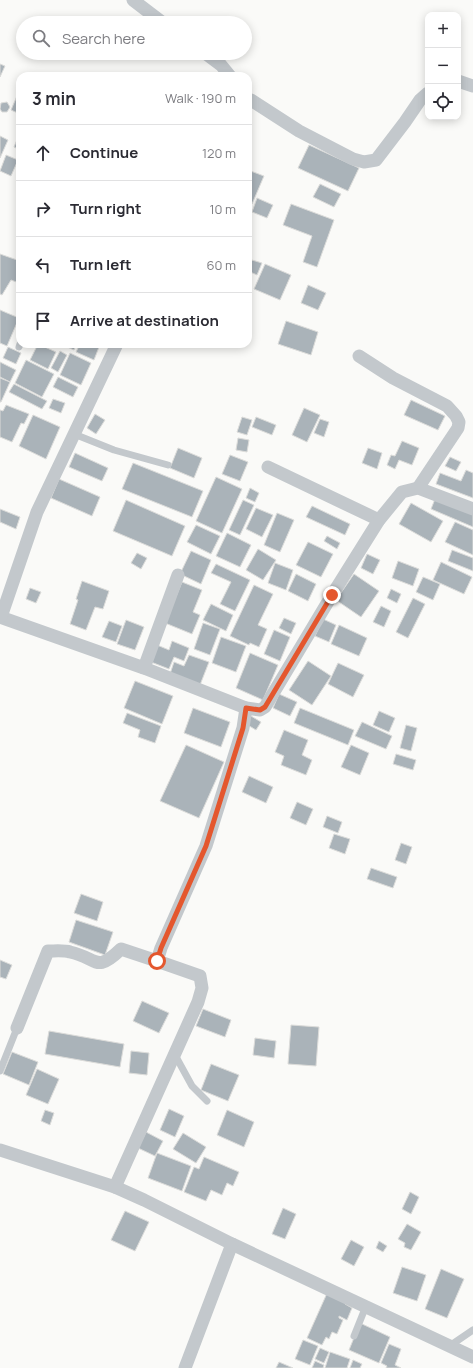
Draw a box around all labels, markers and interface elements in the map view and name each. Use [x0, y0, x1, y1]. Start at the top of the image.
map controls [425, 12, 461, 120]
button: + [425, 12, 461, 48]
search box [16, 16, 252, 60]
icon: search [30, 27, 52, 49]
text: Search here [62, 28, 145, 49]
button: − [425, 48, 461, 84]
button: locate [425, 84, 461, 120]
text: 3 min [32, 87, 76, 110]
text: Walk · 190 m [165, 89, 236, 107]
icon: ahead [32, 142, 54, 164]
text: Continue [70, 142, 138, 163]
text: 120 m [202, 144, 236, 162]
icon: right [32, 198, 54, 220]
text: Turn right [70, 198, 141, 219]
text: 10 m [209, 200, 236, 218]
icon: left [32, 254, 54, 276]
text: Turn left [70, 254, 132, 275]
text: 60 m [206, 256, 236, 274]
icon: arrive [32, 310, 54, 332]
text: Arrive at destination [70, 310, 219, 331]
route end [323, 586, 341, 604]
route start [148, 952, 166, 970]

